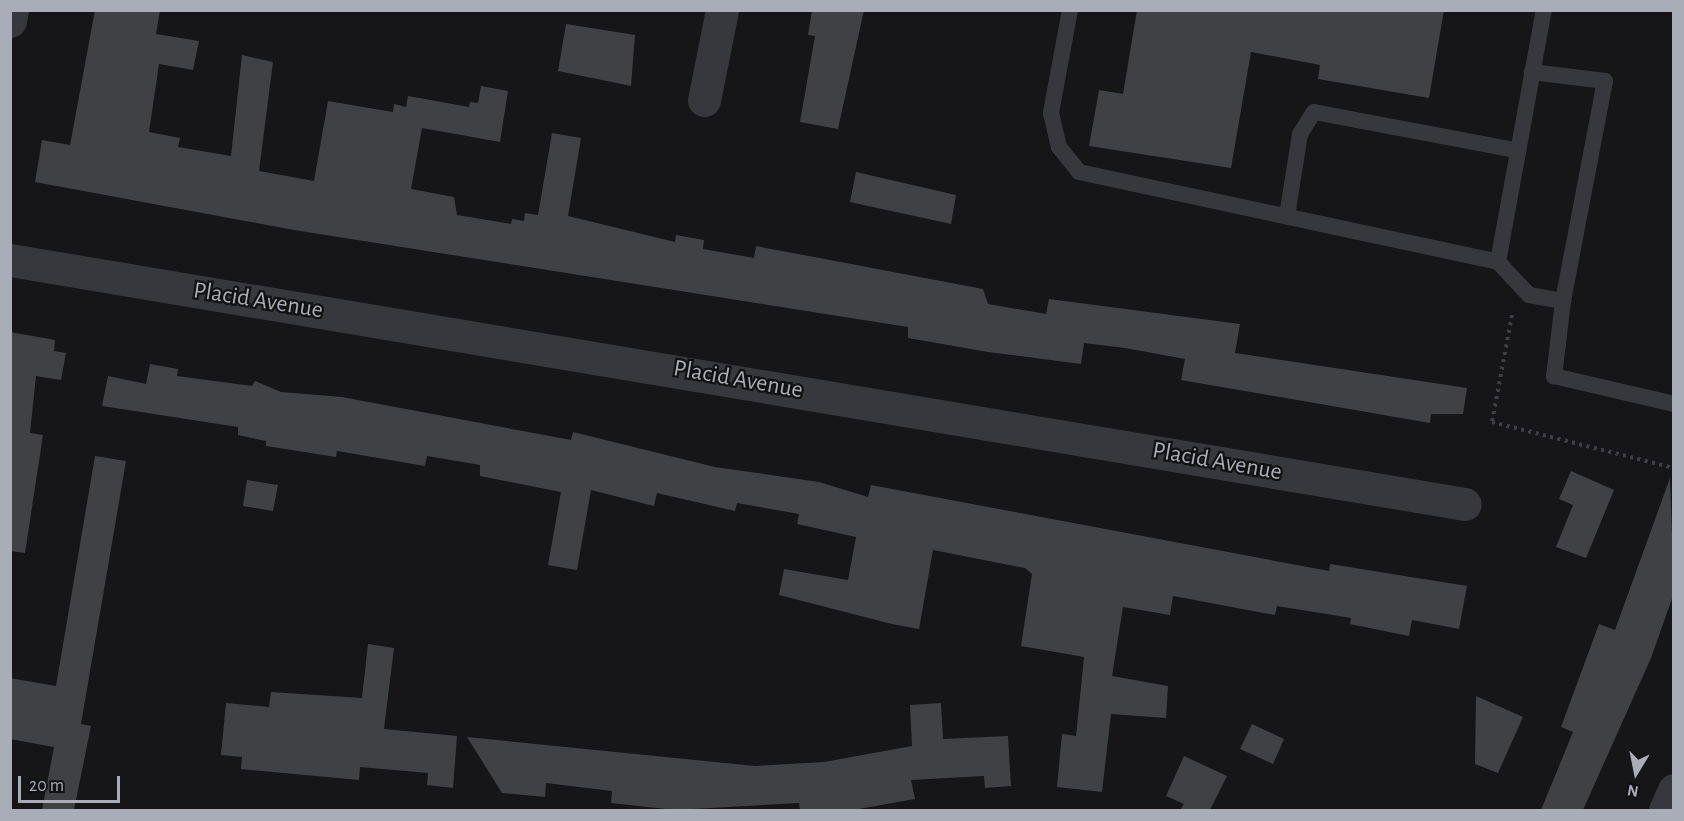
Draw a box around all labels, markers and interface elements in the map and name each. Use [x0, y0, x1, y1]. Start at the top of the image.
street label: Placid Avenue [191, 277, 325, 325]
street label: Placid Avenue [671, 354, 805, 406]
street label: Placid Avenue [1150, 436, 1284, 488]
north arrow [1606, 743, 1666, 803]
scale bar [21, 764, 123, 802]
text: 20 m [29, 777, 64, 795]
text: N [1626, 782, 1640, 800]

